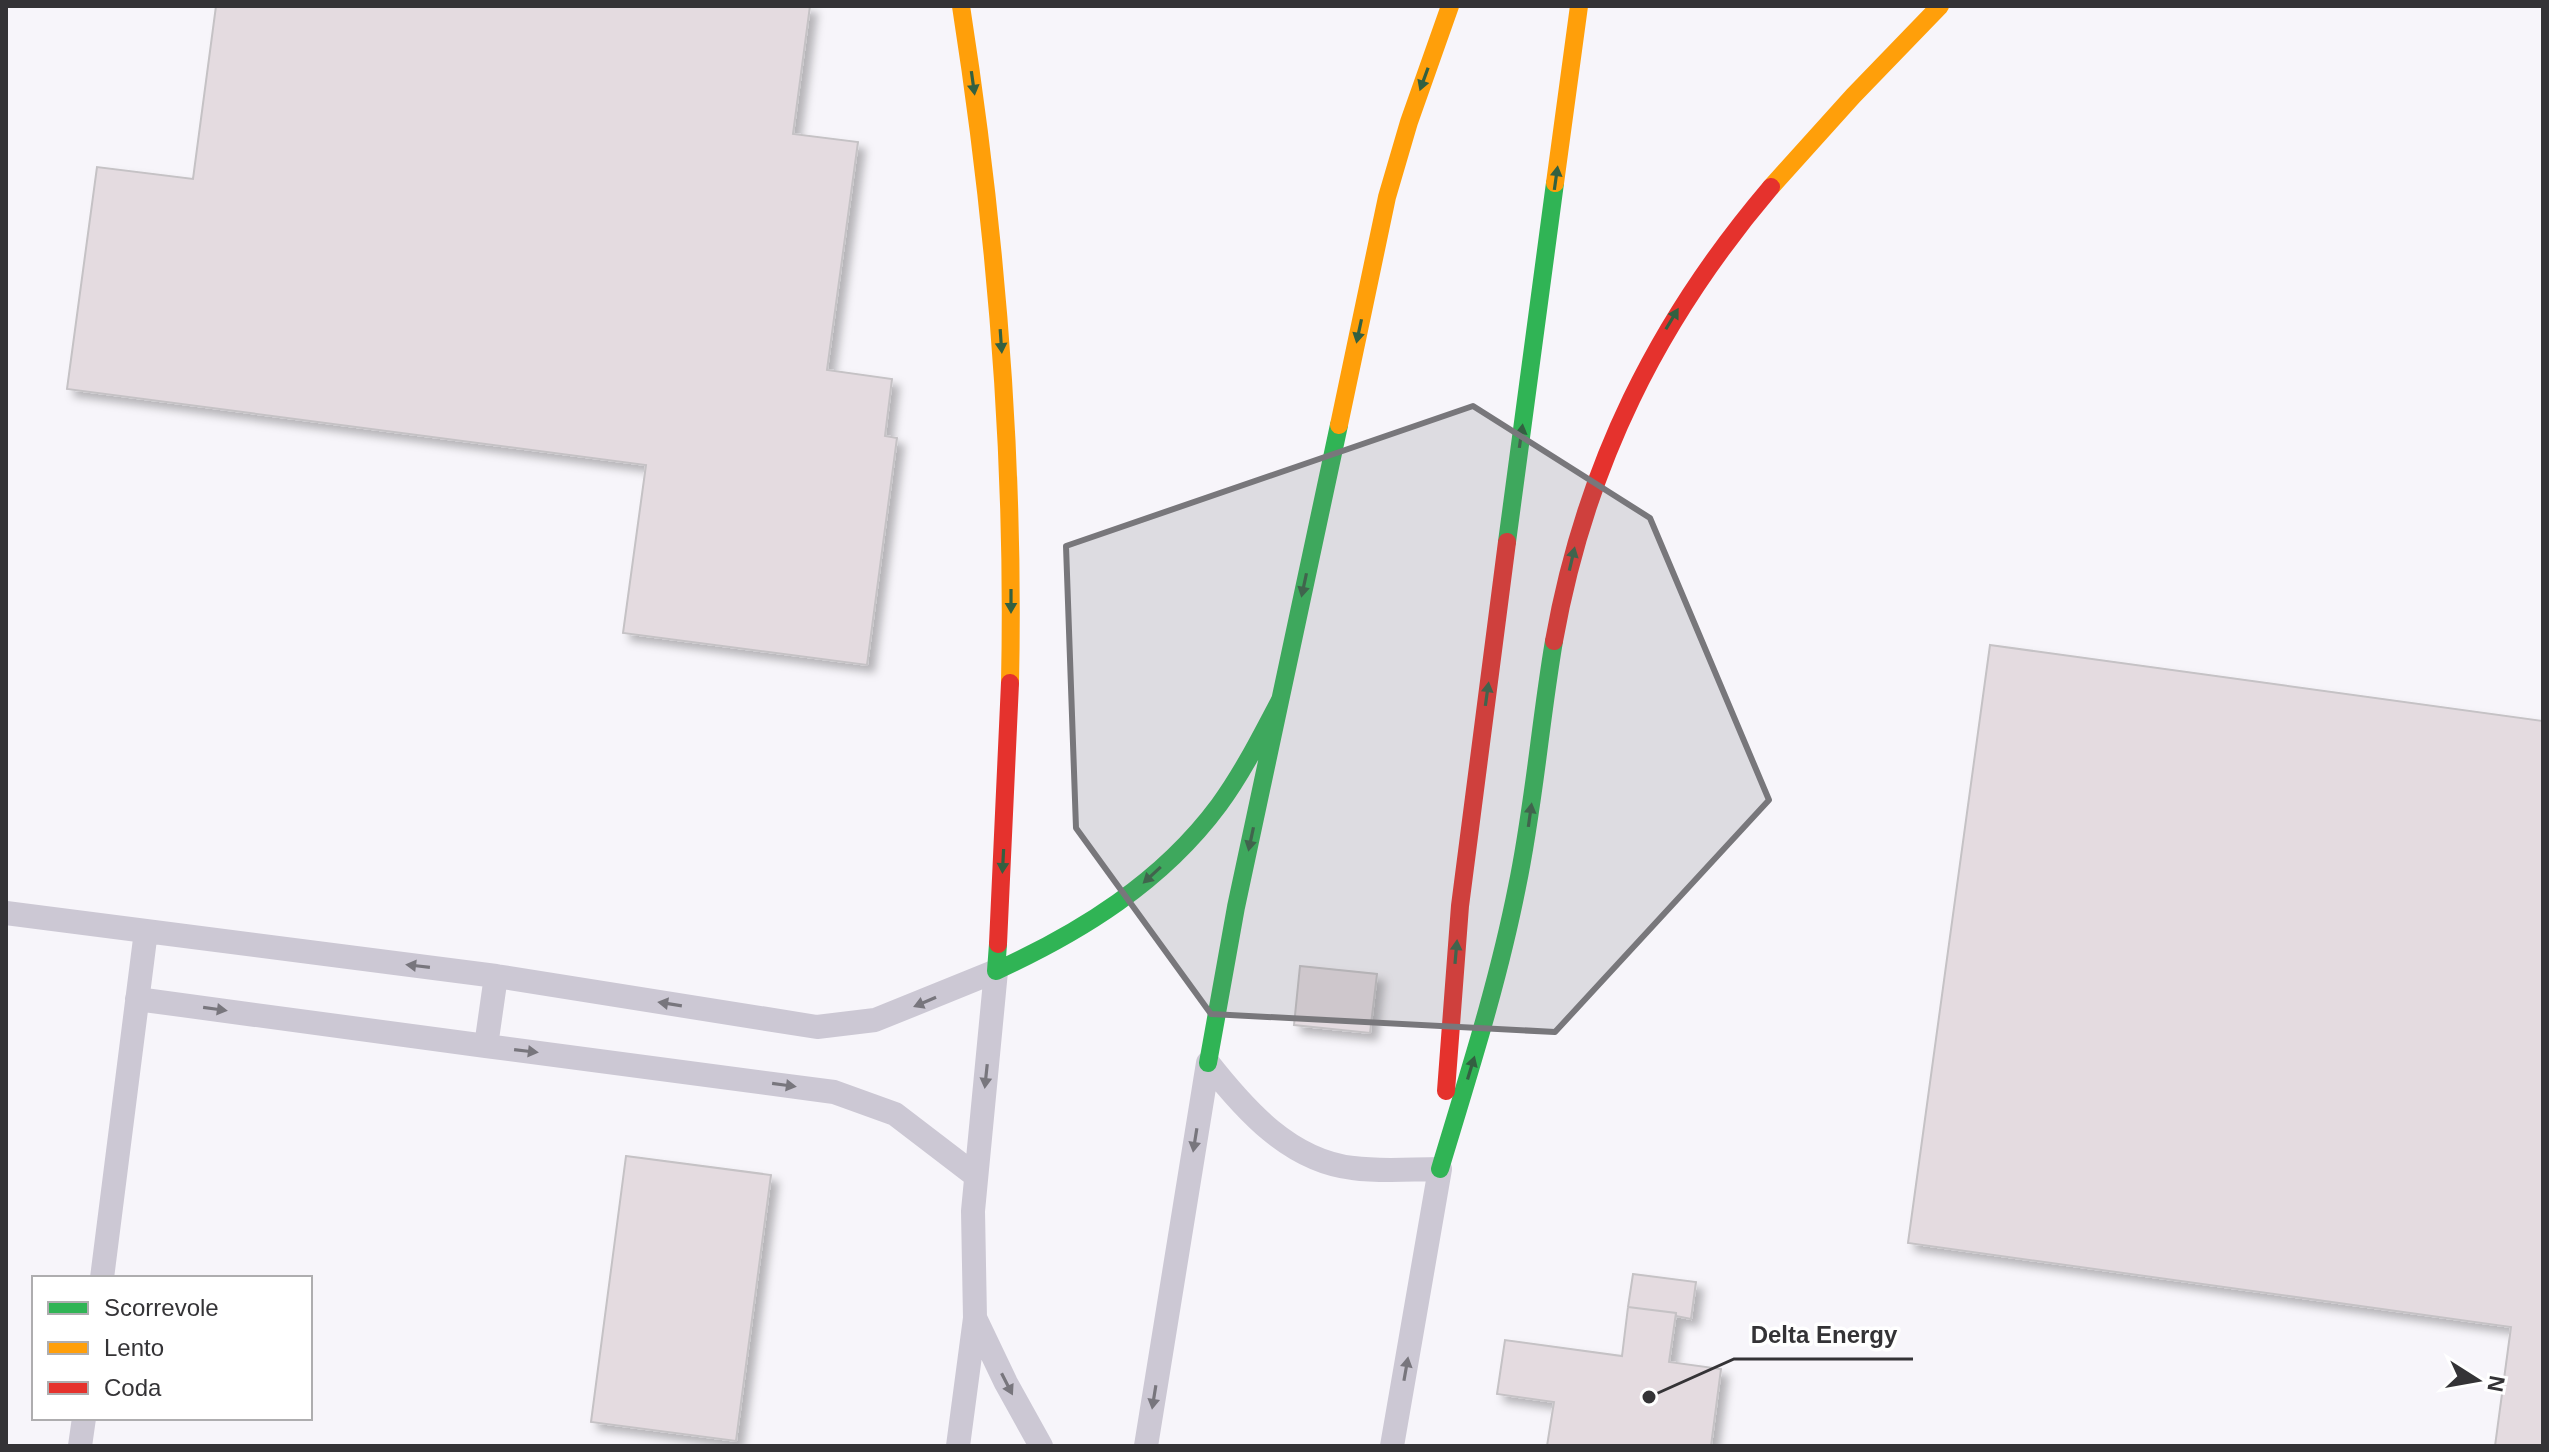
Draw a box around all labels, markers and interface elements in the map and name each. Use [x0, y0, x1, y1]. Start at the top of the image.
one-way arrow [1417, 68, 1429, 92]
one-way arrow [967, 71, 980, 96]
one-way arrow [1550, 165, 1563, 190]
one-way arrow [1665, 308, 1679, 330]
one-way arrow [1352, 318, 1364, 343]
one-way arrow [995, 329, 1008, 354]
one-way arrow [1515, 423, 1528, 448]
one-way arrow [1567, 546, 1579, 571]
one-way arrow [1297, 573, 1310, 598]
one-way arrow [1005, 589, 1017, 614]
one-way arrow [1481, 681, 1494, 706]
one-way arrow [1524, 802, 1537, 827]
one-way arrow [1244, 827, 1256, 852]
one-way arrow [996, 849, 1009, 874]
one-way arrow [1143, 865, 1162, 883]
one-way arrow [1450, 939, 1463, 964]
one-way arrow [405, 959, 430, 972]
one-way arrow [913, 995, 937, 1008]
one-way arrow [658, 997, 683, 1010]
one-way arrow [203, 1003, 228, 1016]
one-way arrow [514, 1045, 539, 1058]
one-way arrow [1465, 1055, 1478, 1079]
one-way arrow [979, 1064, 992, 1089]
one-way arrow [772, 1079, 797, 1092]
one-way arrow [1188, 1128, 1201, 1153]
legend [32, 1276, 312, 1420]
text: Scorrevole [104, 1294, 219, 1321]
callout: Delta Energy [1734, 1311, 1913, 1359]
text: Delta Energy [1751, 1321, 1898, 1348]
text: Lento [104, 1334, 164, 1361]
north arrow [2437, 1340, 2517, 1420]
one-way arrow [1400, 1356, 1412, 1381]
one-way arrow [1001, 1373, 1014, 1396]
text: Coda [104, 1374, 162, 1401]
text: N [2482, 1374, 2510, 1394]
one-way arrow [1147, 1384, 1160, 1409]

